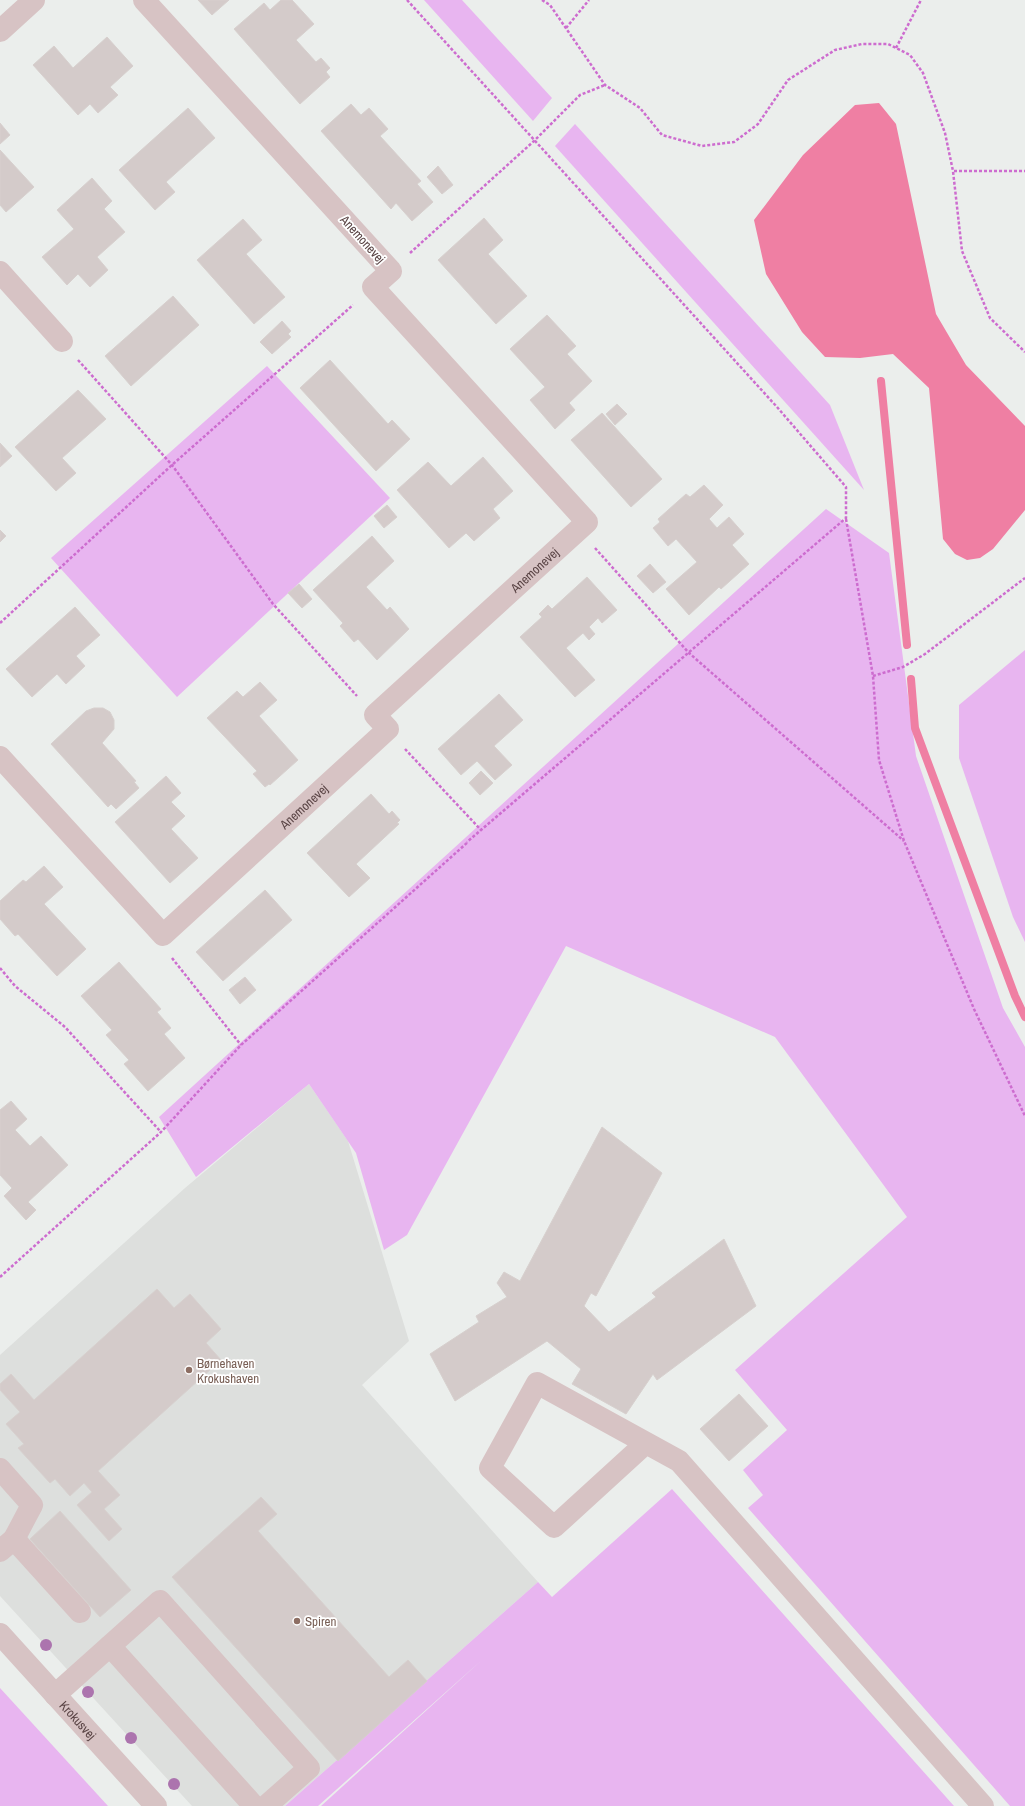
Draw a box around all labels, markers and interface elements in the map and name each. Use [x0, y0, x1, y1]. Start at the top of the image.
street label: Anemonevej [336, 211, 389, 267]
street label: Anemonevej [506, 544, 562, 597]
street label: Anemonevej [276, 780, 332, 834]
place label: Børnehaven Krokushaven [197, 1355, 259, 1387]
marker: Børnehaven Krokushaven [184, 1365, 194, 1375]
place label: Spiren [305, 1613, 336, 1630]
marker: Spiren [292, 1616, 302, 1626]
street label: Krokusvej [56, 1697, 100, 1743]

